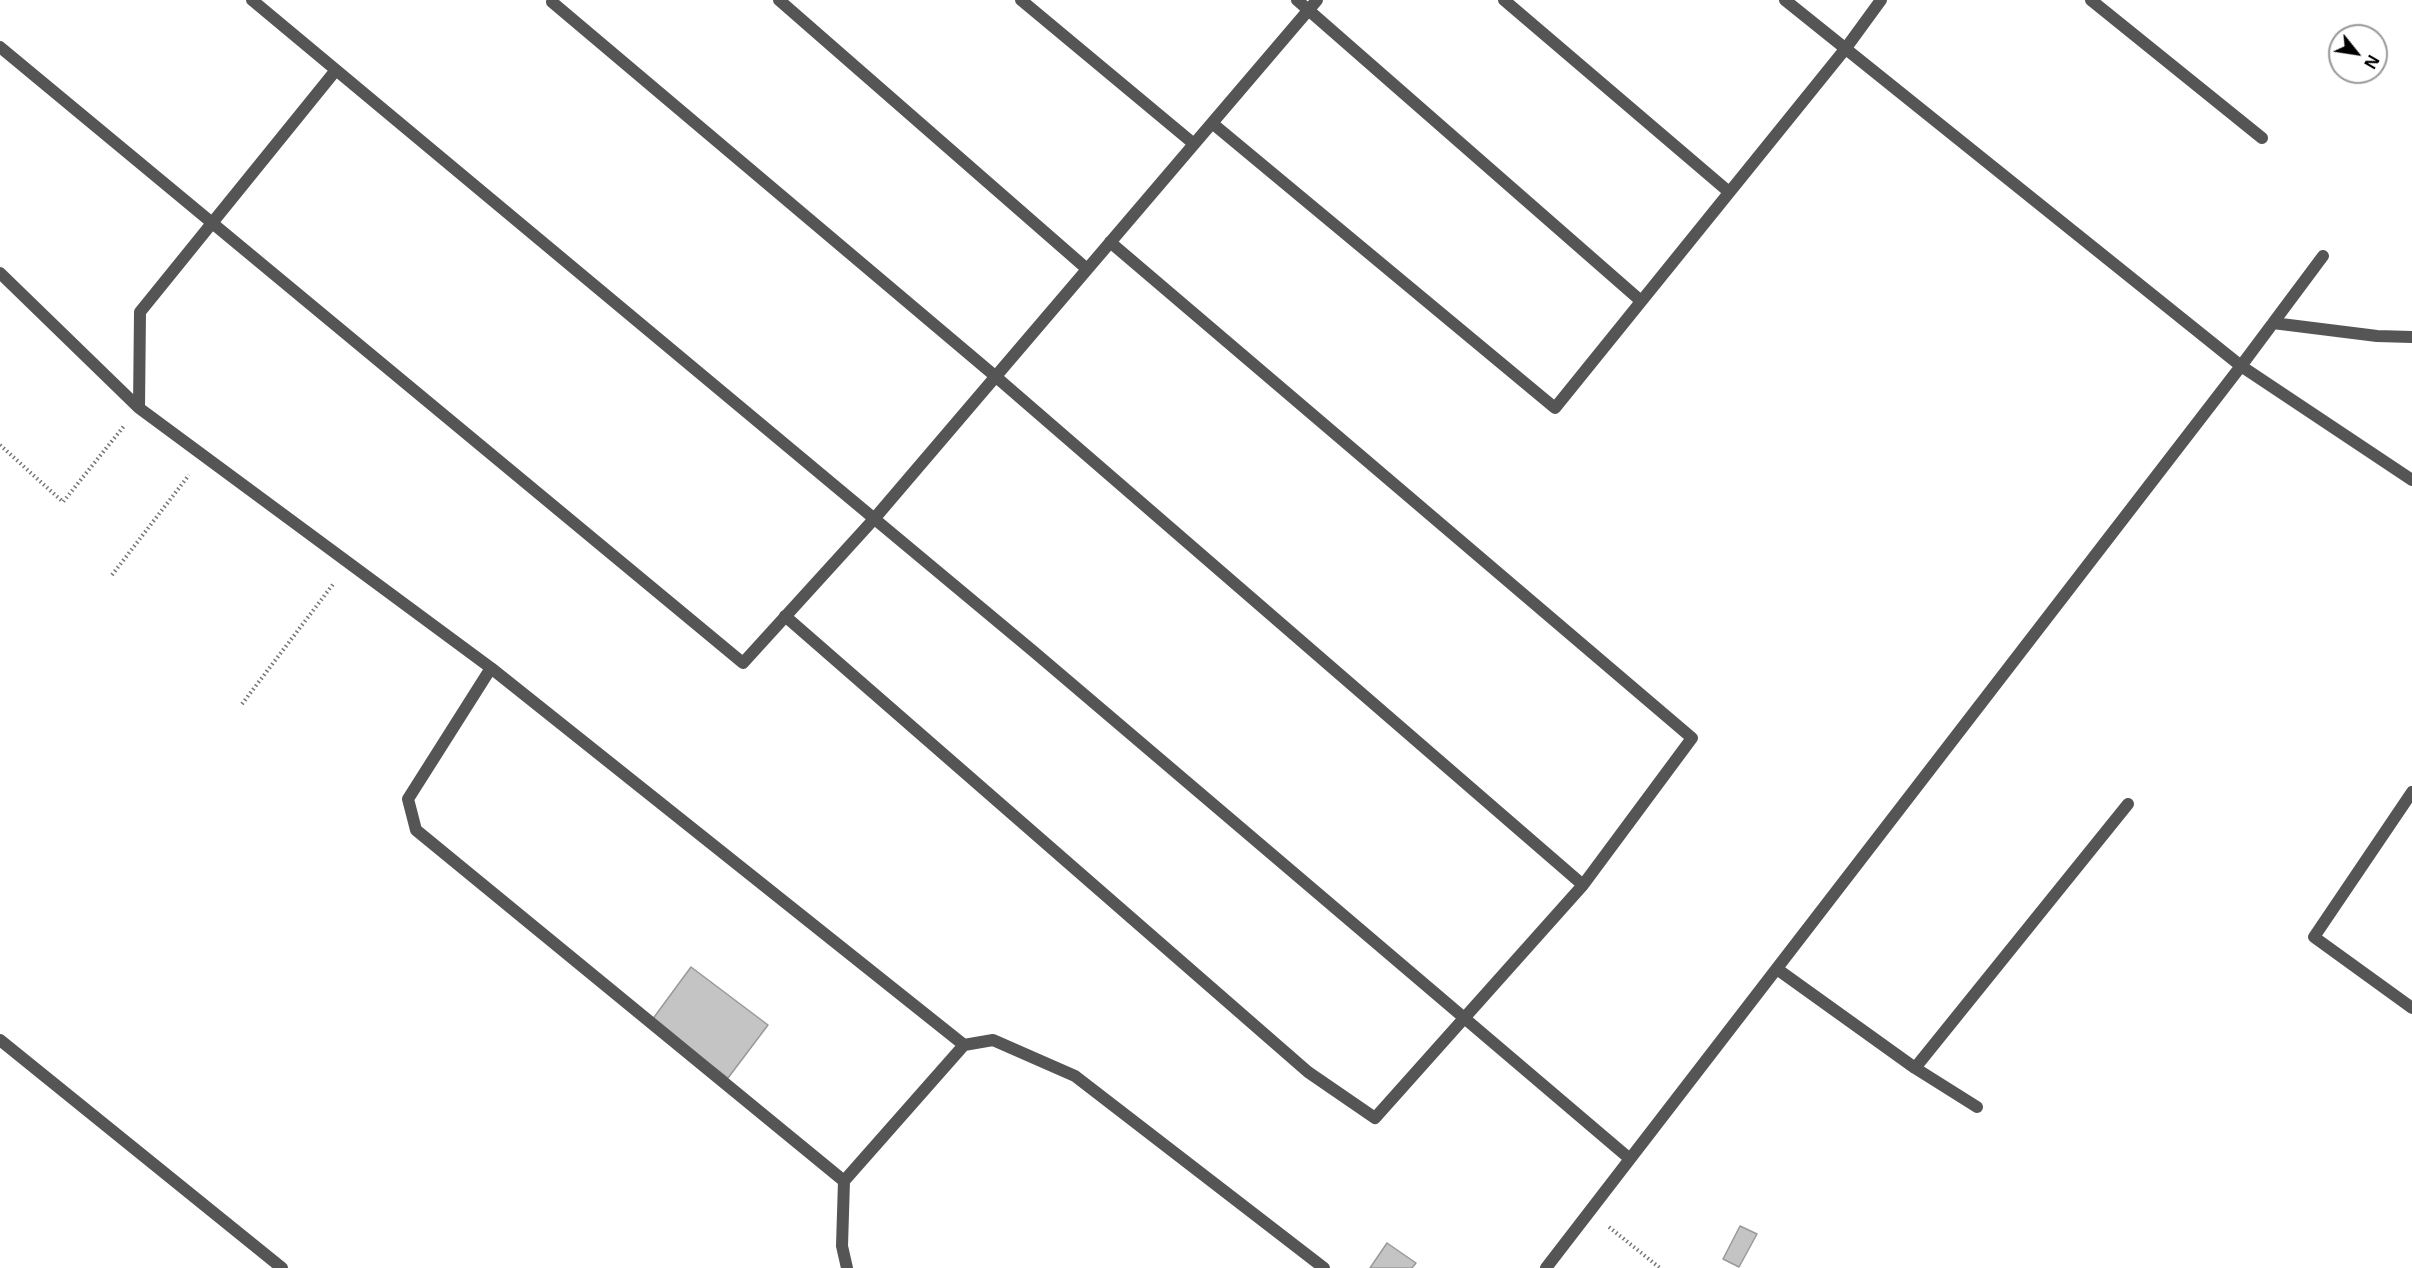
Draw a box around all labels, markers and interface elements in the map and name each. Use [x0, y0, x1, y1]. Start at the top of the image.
north arrow [2328, 24, 2388, 84]
text: N [2359, 51, 2385, 73]

